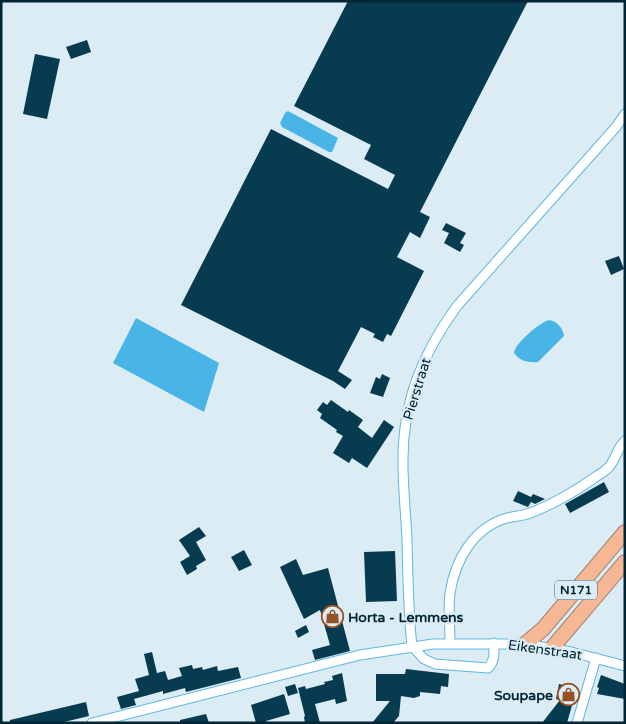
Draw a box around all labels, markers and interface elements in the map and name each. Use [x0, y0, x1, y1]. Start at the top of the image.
street label: Pierstraat [399, 355, 435, 422]
road number: N171 [555, 580, 597, 600]
shop icon: Horta - Lemmens [320, 605, 344, 629]
place label: Horta - Lemmens [348, 609, 464, 626]
street label: Eikenstraat [507, 636, 584, 664]
shop icon: Soupape [557, 683, 581, 707]
place label: Soupape [494, 687, 553, 704]

